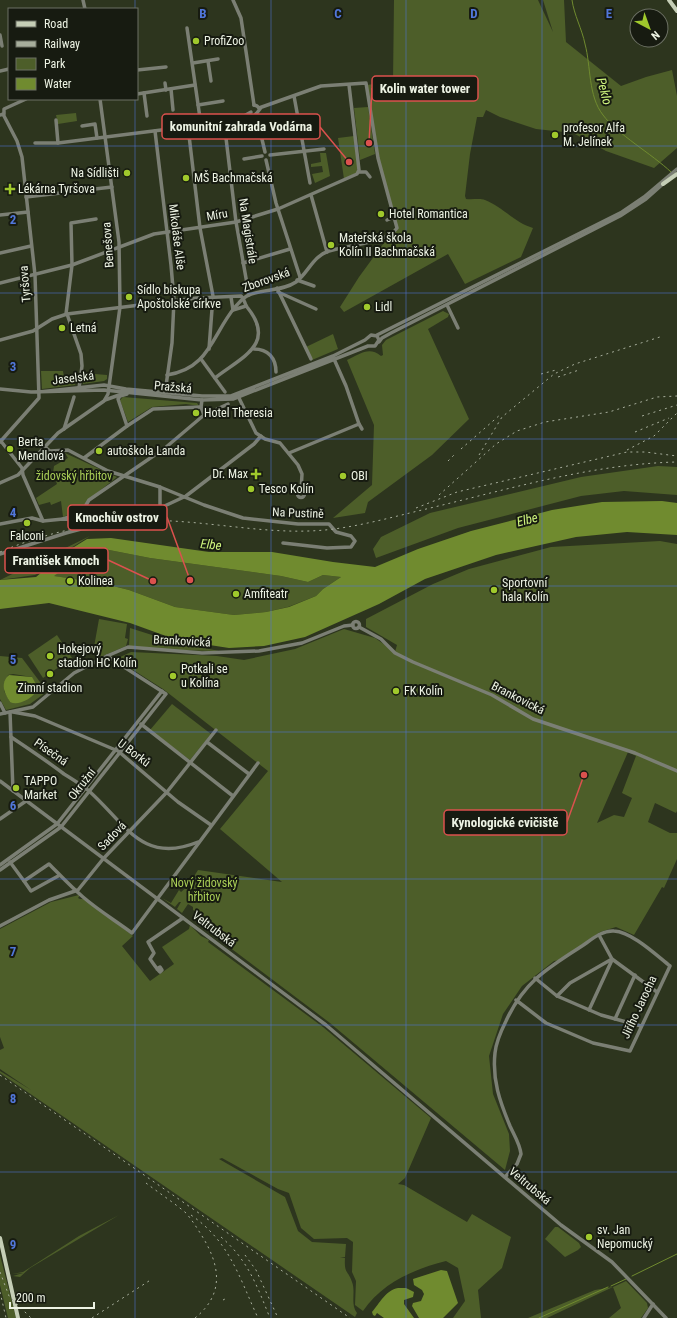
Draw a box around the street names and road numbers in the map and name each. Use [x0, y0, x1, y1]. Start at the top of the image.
street label: Na Magistrále [236, 197, 260, 265]
street label: Mikoláše Alše [166, 203, 188, 271]
street label: Míru [205, 206, 229, 224]
street label: Benešova [99, 221, 117, 268]
street label: Tyršova [16, 265, 34, 303]
street label: Zborovská [240, 265, 292, 295]
street label: Jaselská [51, 368, 95, 388]
street label: Pražská [154, 378, 193, 396]
street label: Na Pustině [272, 505, 324, 521]
street label: Brankovická [153, 633, 211, 650]
street label: Brankovická [489, 679, 547, 717]
street label: Písečná [32, 735, 71, 769]
street label: U Borků [115, 736, 153, 770]
street label: Okružní [65, 765, 99, 802]
street label: Sadová [95, 818, 129, 853]
street label: Veltrubská [190, 908, 239, 950]
street label: Jiřího Jarocha [618, 973, 660, 1041]
street label: Veltrubská [506, 1164, 554, 1208]

